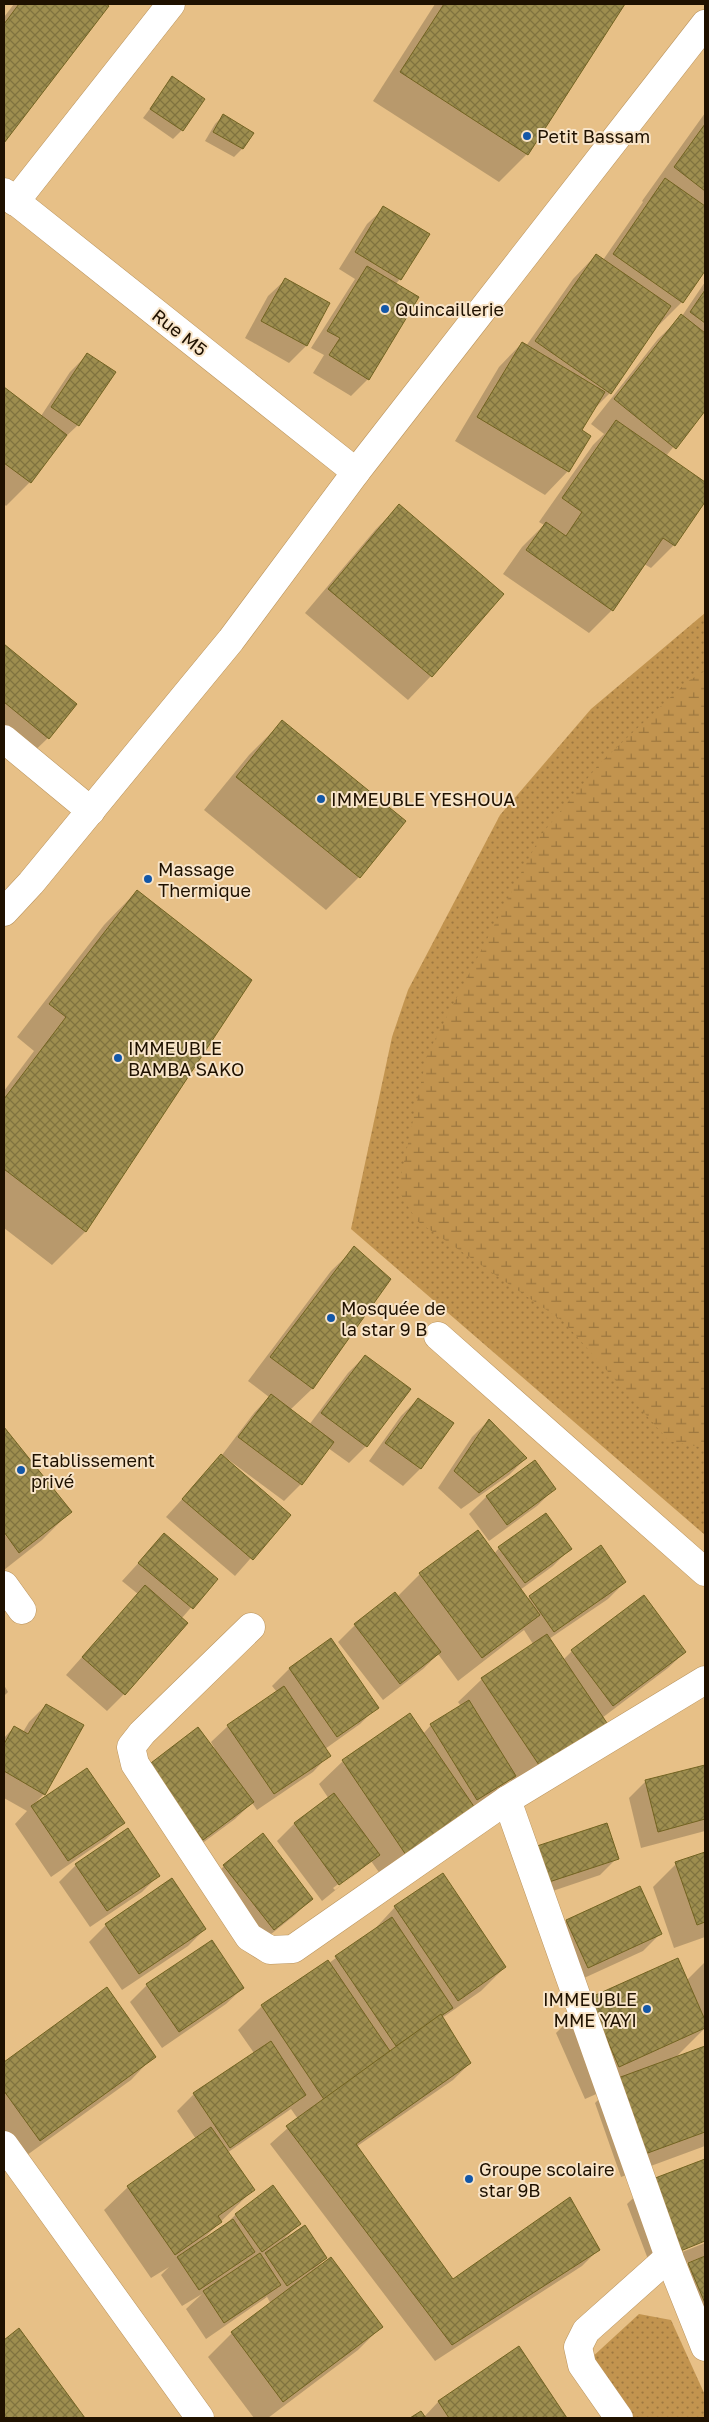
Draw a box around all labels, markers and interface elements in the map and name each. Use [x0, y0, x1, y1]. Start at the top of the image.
place label: Petit Bassam [537, 125, 650, 147]
marker: Petit Bassam [521, 130, 533, 142]
place label: Quincaillerie [395, 298, 504, 320]
marker: Quincaillerie [379, 303, 391, 315]
street label: Rue M5 [148, 304, 212, 360]
place label: IMMEUBLE YESHOUA [331, 788, 515, 810]
marker: IMMEUBLE YESHOUA [315, 793, 327, 805]
place label: Massage Thermique [158, 858, 251, 901]
marker: Massage Thermique [142, 873, 154, 885]
place label: IMMEUBLE BAMBA SAKO [128, 1037, 244, 1080]
marker: IMMEUBLE BAMBA SAKO [112, 1052, 124, 1064]
place label: Mosquée de la star 9 B [341, 1297, 446, 1340]
marker: Mosquée de la star 9 B [325, 1312, 337, 1324]
place label: Etablissement privé [31, 1449, 155, 1492]
marker: Etablissement privé [15, 1464, 27, 1476]
place label: IMMEUBLE MME YAYI [543, 1988, 637, 2031]
marker: IMMEUBLE MME YAYI [641, 2003, 653, 2015]
place label: Groupe scolaire star 9B [479, 2158, 614, 2201]
marker: Groupe scolaire star 9B [463, 2173, 475, 2185]

